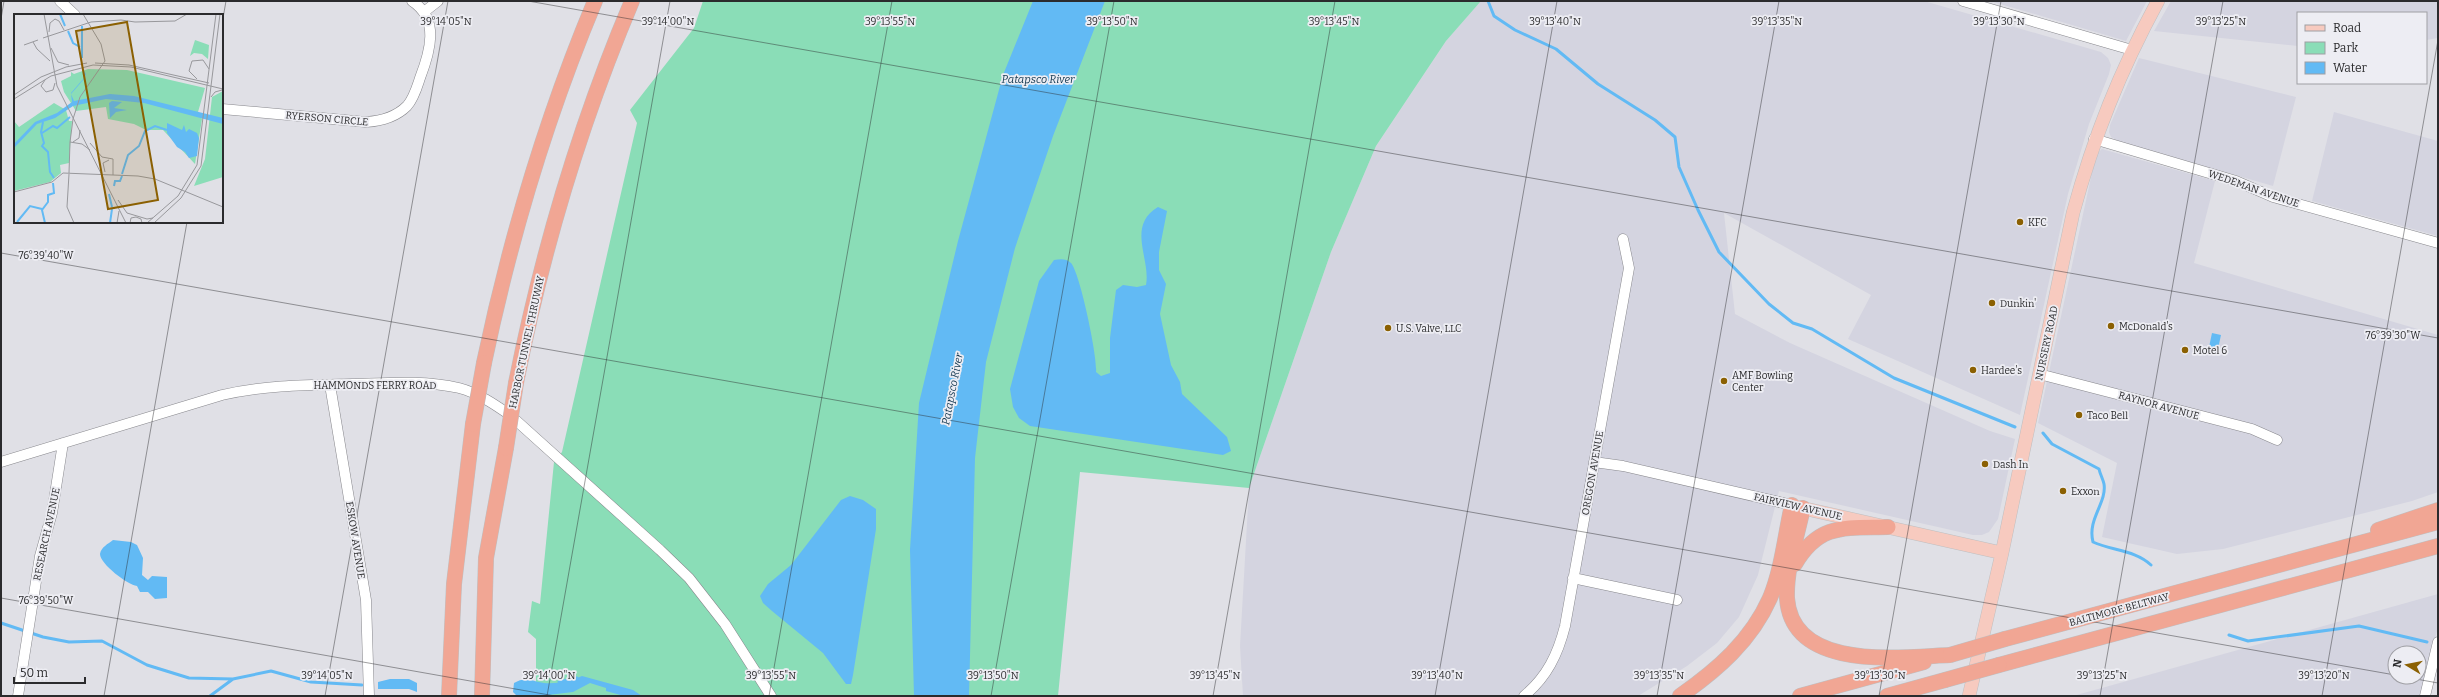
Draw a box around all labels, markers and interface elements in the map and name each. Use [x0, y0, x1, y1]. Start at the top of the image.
legend [2297, 12, 2427, 84]
inset map [14, 14, 223, 223]
text: 39°14'05"N [420, 16, 472, 28]
text: 39°14'00"N [642, 16, 694, 28]
text: 39°13'55"N [865, 16, 915, 28]
text: 39°13'50"N [1086, 16, 1138, 28]
text: 39°13'45"N [1309, 16, 1359, 28]
text: 39°13'40"N [1529, 16, 1581, 28]
text: 39°13'35"N [1752, 16, 1802, 28]
text: 39°13'30"N [1973, 16, 2025, 28]
text: 39°13'25"N [2196, 16, 2246, 28]
text: Road [2333, 21, 2361, 35]
text: Park [2333, 41, 2359, 55]
text: Water [2333, 61, 2368, 75]
water label: Patapsco River [1002, 73, 1075, 86]
street label: RYERSON CIRCLE [285, 109, 369, 129]
street label: WEDEMAN AVENUE [2207, 168, 2301, 210]
marker: KFC [2015, 217, 2025, 227]
place label: KFC [2028, 217, 2047, 229]
text: 76°39'40"W [18, 250, 74, 262]
street label: HARBOR TUNNEL THRUWAY [507, 274, 547, 410]
marker: Dunkin' [1987, 298, 1997, 308]
place label: Dunkin' [2000, 298, 2036, 310]
street label: NURSERY ROAD [2033, 305, 2061, 382]
marker: McDonald's [2106, 321, 2116, 331]
place label: McDonald's [2119, 321, 2173, 333]
marker: U.S. Valve, LLC [1383, 323, 1393, 333]
place label: U.S. Valve, LLC [1396, 323, 1462, 335]
text: 76°39'30"W [2366, 330, 2421, 342]
marker: Motel 6 [2180, 345, 2190, 355]
place label: Motel 6 [2193, 345, 2227, 357]
water label: Patapsco River [939, 352, 966, 426]
marker: Hardee's [1968, 365, 1978, 375]
place label: Hardee's [1981, 365, 2022, 377]
place label: AMF Bowling Center [1732, 370, 1793, 394]
marker: AMF Bowling Center [1719, 376, 1729, 386]
street label: HAMMONDS FERRY ROAD [314, 380, 436, 392]
street label: RAYNOR AVENUE [2117, 389, 2201, 423]
marker: Taco Bell [2074, 410, 2084, 420]
place label: Taco Bell [2087, 410, 2128, 422]
street label: OREGON AVENUE [1580, 430, 1606, 516]
marker: Dash In [1980, 459, 1990, 469]
place label: Dash In [1993, 459, 2029, 471]
marker: Exxon [2058, 486, 2068, 496]
place label: Exxon [2071, 486, 2100, 498]
street label: RESEARCH AVENUE [31, 487, 63, 582]
street label: FAIRVIEW AVENUE [1752, 491, 1843, 523]
street label: ESKOW AVENUE [343, 501, 367, 580]
street label: BALTIMORE BELTWAY [2068, 591, 2171, 629]
text: 76°39'50"W [19, 595, 74, 607]
north arrow [2387, 645, 2427, 685]
text: N [2391, 658, 2405, 669]
scale bar [14, 659, 85, 685]
text: 50 m [20, 666, 49, 680]
text: 39°14'05"N [301, 670, 353, 682]
text: 39°14'00"N [523, 670, 575, 682]
text: 39°13'55"N [746, 670, 796, 682]
text: 39°13'50"N [967, 670, 1019, 682]
text: 39°13'45"N [1190, 670, 1240, 682]
text: 39°13'40"N [1411, 670, 1463, 682]
text: 39°13'35"N [1634, 670, 1684, 682]
text: 39°13'30"N [1854, 670, 1906, 682]
text: 39°13'25"N [2077, 670, 2127, 682]
text: 39°13'20"N [2298, 670, 2350, 682]

